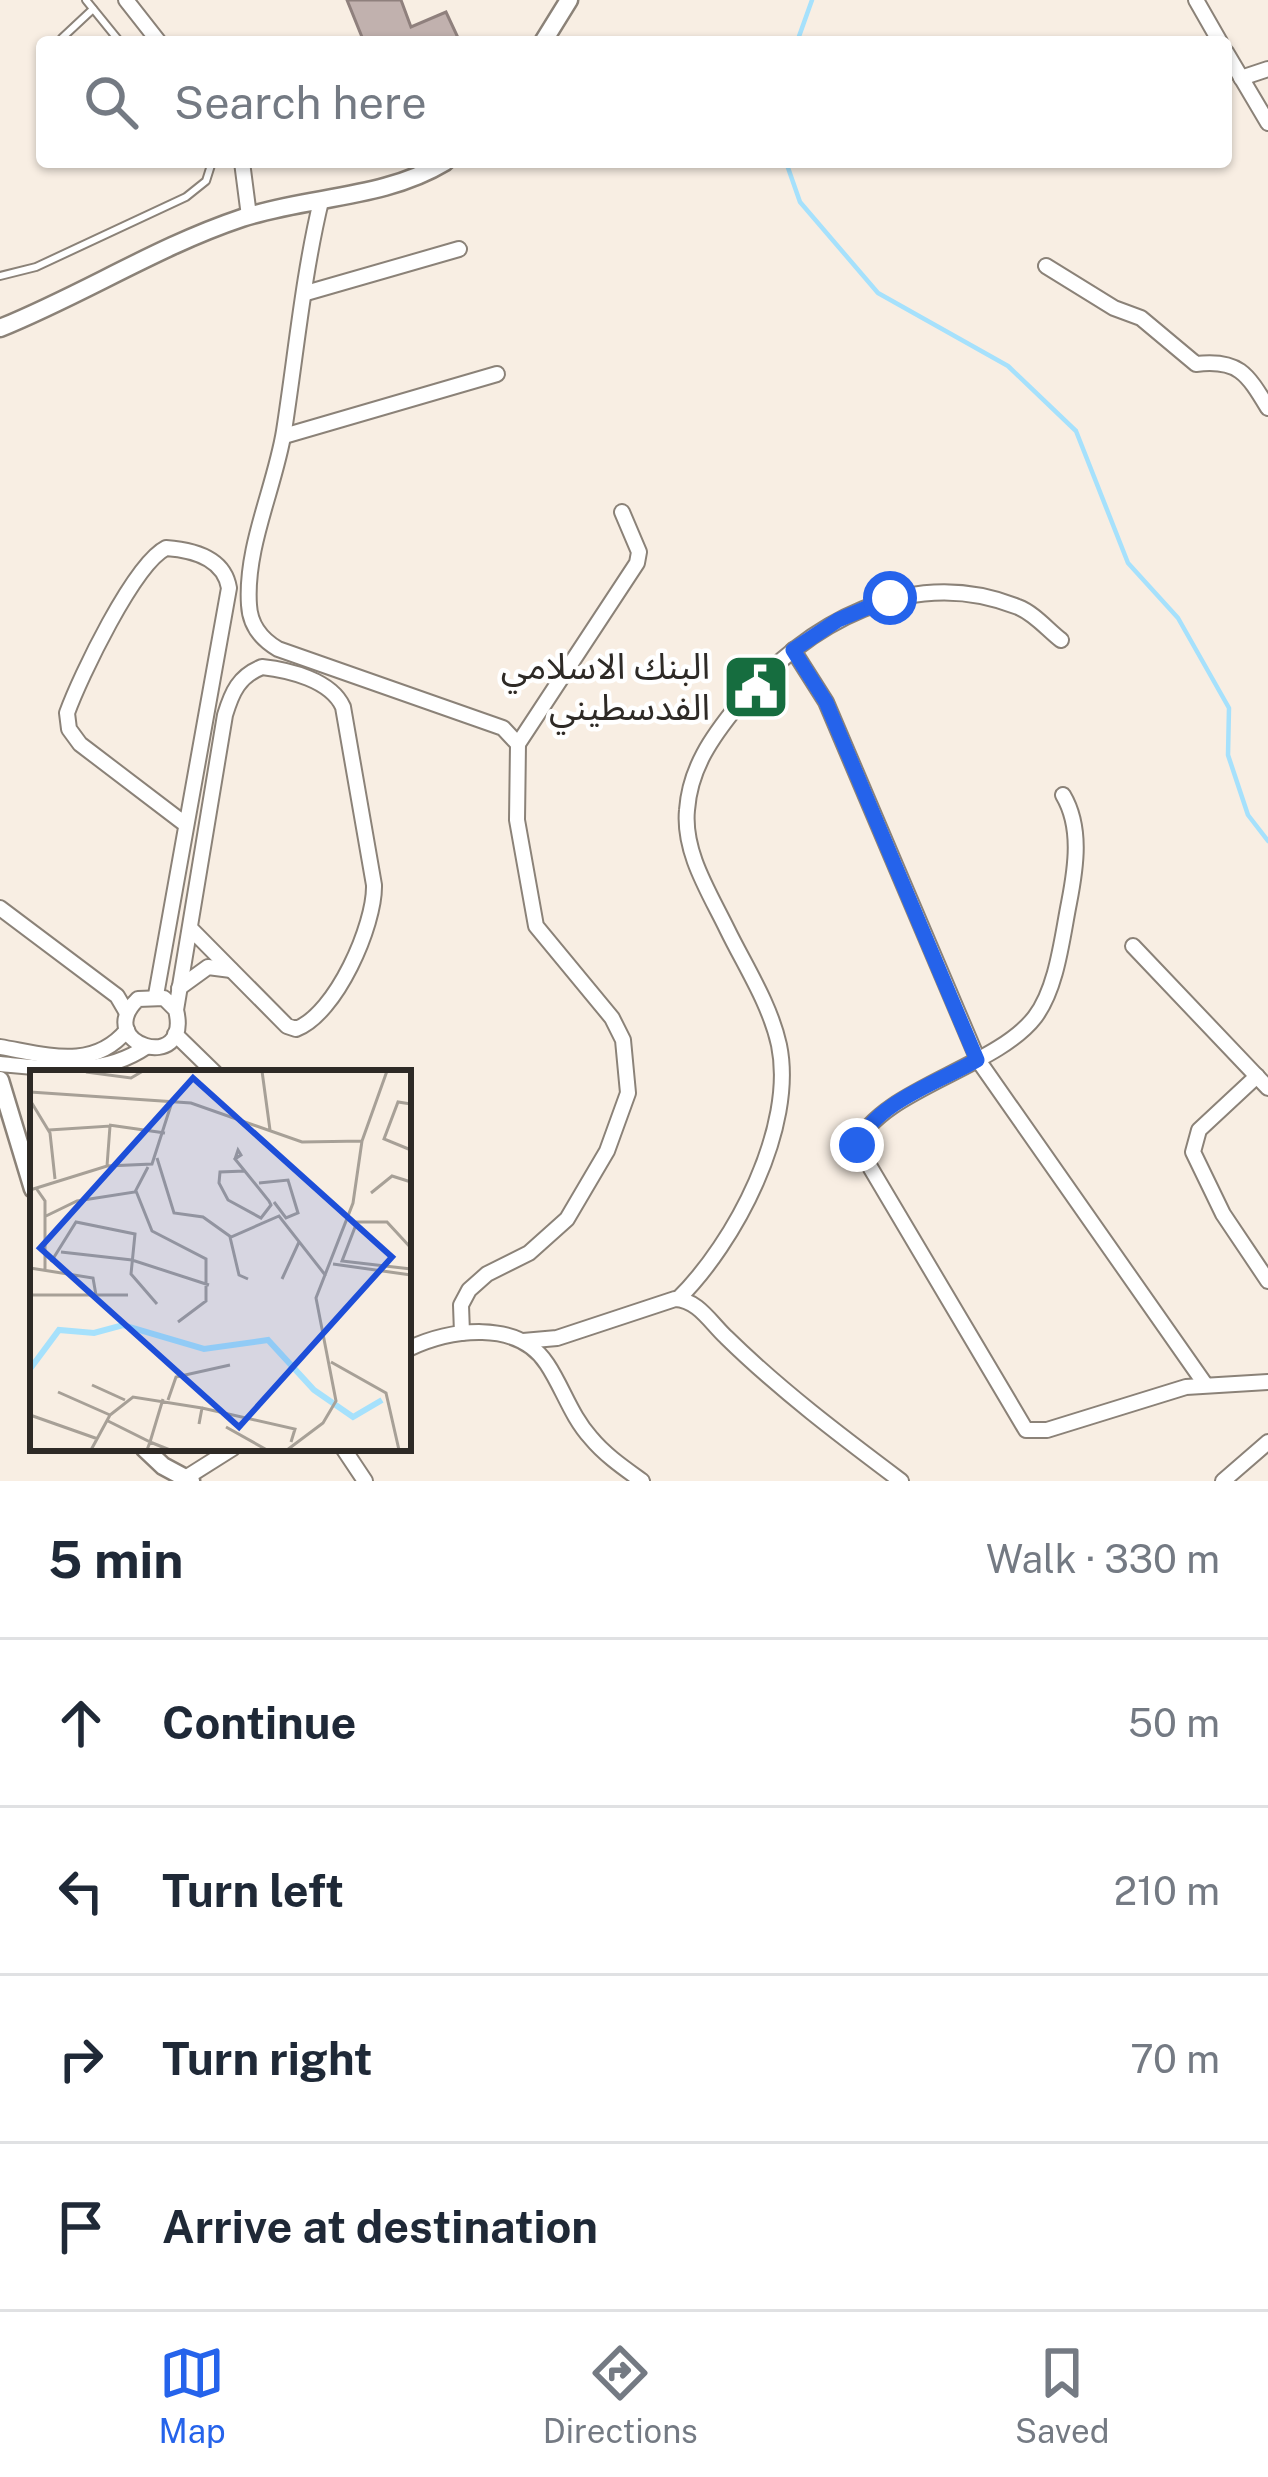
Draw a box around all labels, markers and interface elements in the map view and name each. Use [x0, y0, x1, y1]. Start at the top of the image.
search box [36, 36, 1232, 168]
icon: search [78, 69, 144, 135]
text: Search here [174, 76, 427, 129]
route start [863, 571, 917, 625]
place label: البنك الاسلامي الفدسطيني [501, 645, 710, 735]
public building icon: البنك الاسلامي الفدسطيني [721, 652, 791, 722]
inset map [30, 1070, 411, 1451]
route end [830, 1118, 884, 1172]
text: 5 min [48, 1530, 184, 1589]
text: Walk · 330 m [986, 1536, 1220, 1582]
icon: ahead [48, 1690, 114, 1756]
text: Continue [162, 1696, 356, 1749]
text: 50 m [1128, 1700, 1220, 1746]
icon: left [48, 1858, 114, 1924]
text: Turn left [162, 1864, 344, 1917]
text: 210 m [1114, 1868, 1220, 1914]
icon: right [48, 2026, 114, 2092]
text: Turn right [162, 2032, 373, 2085]
text: 70 m [1130, 2036, 1220, 2082]
icon: arrive [48, 2194, 114, 2260]
text: Arrive at destination [162, 2200, 598, 2253]
tab: Map [159, 2340, 226, 2450]
tab: Directions [543, 2340, 698, 2450]
tab: Saved [1015, 2340, 1109, 2450]

